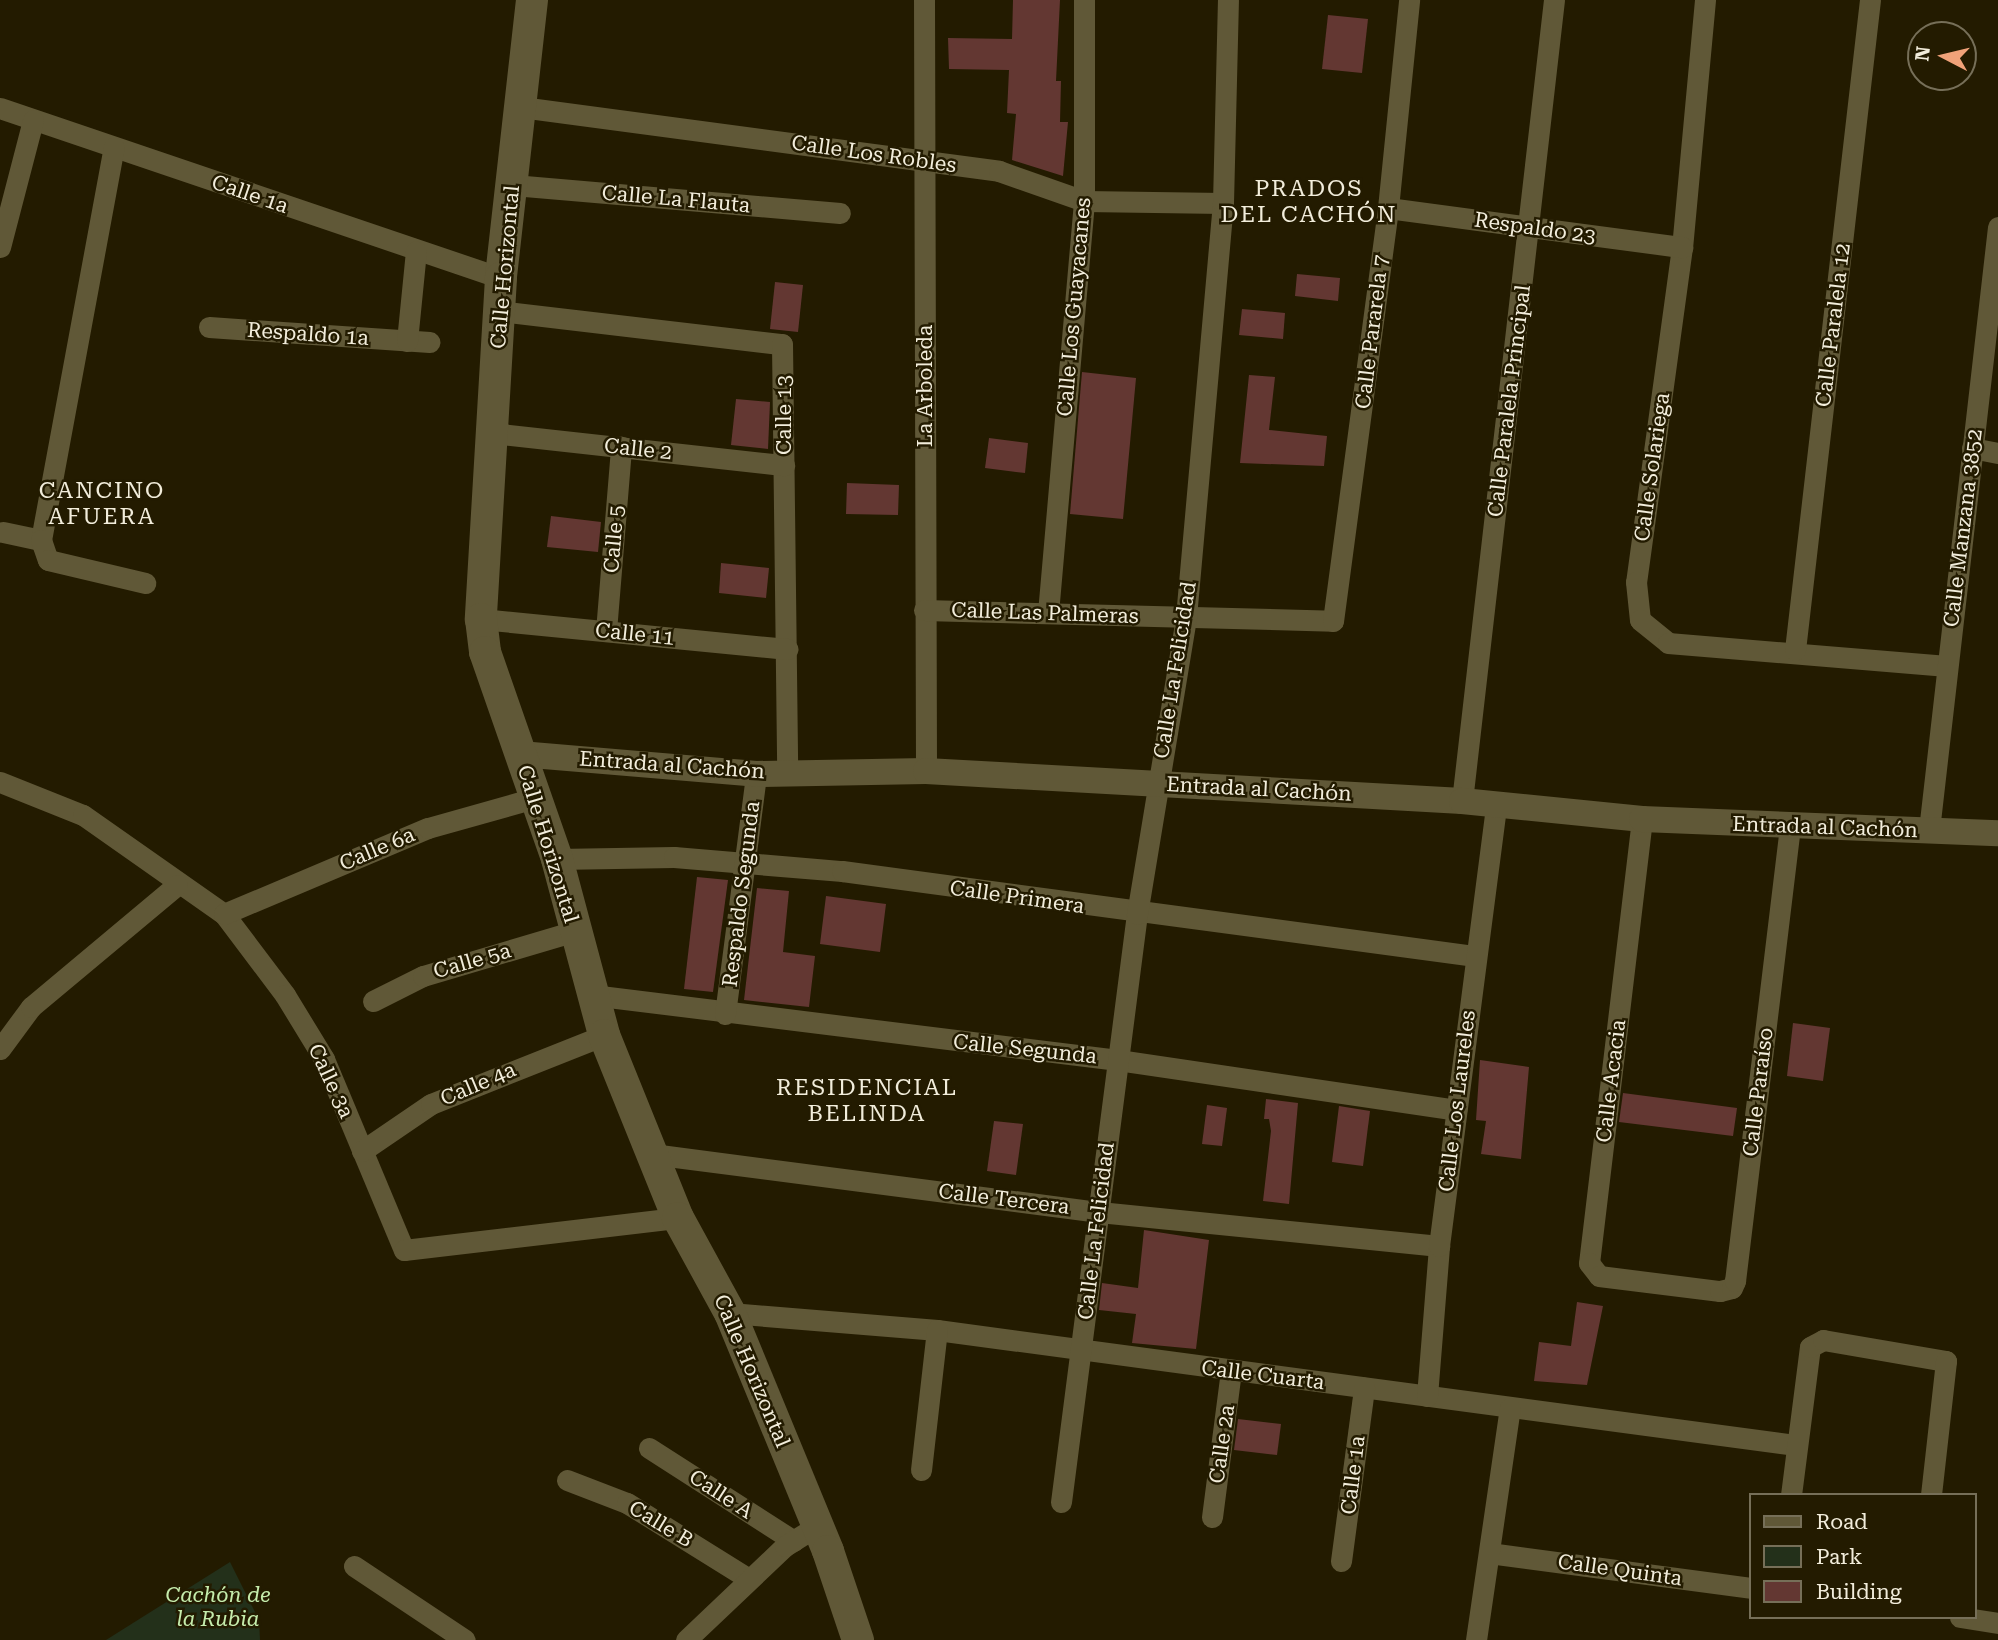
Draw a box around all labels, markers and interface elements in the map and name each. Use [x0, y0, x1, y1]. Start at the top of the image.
north arrow [1907, 21, 1977, 91]
text: N [1910, 45, 1935, 62]
street label: Calle Los Robles [790, 130, 958, 178]
street label: Calle 1a [208, 169, 292, 219]
district label: PRADOS DEL CACHÓN [1222, 175, 1396, 229]
street label: Calle La Flauta [601, 180, 751, 218]
street label: Calle Horizontal [485, 184, 525, 350]
street label: Calle Los Guayacanes [1052, 196, 1096, 418]
street label: Respaldo 23 [1473, 207, 1597, 249]
street label: Calle Paralela 12 [1810, 242, 1856, 408]
street label: Calle Pararela 7 [1350, 254, 1394, 410]
street label: Calle Paralela Principal [1482, 284, 1536, 518]
street label: Respaldo 1a [246, 317, 370, 351]
street label: La Arboleda [912, 325, 938, 447]
street label: Calle 13 [771, 375, 797, 455]
street label: Calle Solariega [1629, 391, 1675, 543]
street label: Calle Manzana 3852 [1938, 427, 1988, 629]
street label: Calle 2 [603, 433, 673, 465]
district label: CANCINO AFUERA [40, 477, 164, 531]
street label: Calle 5 [598, 504, 630, 574]
street label: Calle La Felicidad [1149, 580, 1201, 760]
street label: Calle Las Palmeras [951, 597, 1139, 629]
street label: Calle 11 [594, 617, 676, 651]
street label: Entrada al Cachón [578, 746, 766, 784]
street label: Calle Horizontal [512, 762, 584, 926]
street label: Entrada al Cachón [1166, 772, 1352, 806]
street label: Respaldo Segunda [717, 800, 765, 988]
street label: Entrada al Cachón [1732, 811, 1918, 843]
street label: Calle 6a [336, 822, 418, 876]
street label: Calle Primera [948, 875, 1086, 919]
street label: Calle 5a [430, 938, 514, 984]
street label: Calle Los Laureles [1433, 1009, 1481, 1193]
street label: Calle Acacia [1591, 1018, 1631, 1144]
street label: Calle Paraíso [1738, 1026, 1778, 1158]
street label: Calle Segunda [952, 1029, 1098, 1069]
street label: Calle 3a [303, 1040, 359, 1122]
street label: Calle 4a [437, 1057, 519, 1111]
district label: RESIDENCIAL BELINDA [777, 1074, 957, 1128]
street label: Calle La Felicidad [1073, 1141, 1119, 1321]
street label: Calle Tercera [937, 1178, 1071, 1220]
street label: Calle Horizontal [708, 1291, 796, 1451]
street label: Calle Cuarta [1200, 1355, 1326, 1395]
street label: Calle 2a [1204, 1403, 1240, 1485]
street label: Calle 1a [1336, 1434, 1370, 1516]
street label: Calle A [684, 1464, 758, 1524]
legend [1750, 1493, 1977, 1619]
street label: Calle B [624, 1495, 698, 1553]
text: Road [1816, 1510, 1868, 1534]
text: Park [1816, 1545, 1862, 1569]
street label: Calle Quinta [1556, 1549, 1684, 1591]
text: Building [1816, 1580, 1902, 1604]
park label: Cachón de la Rubia [165, 1582, 271, 1632]

